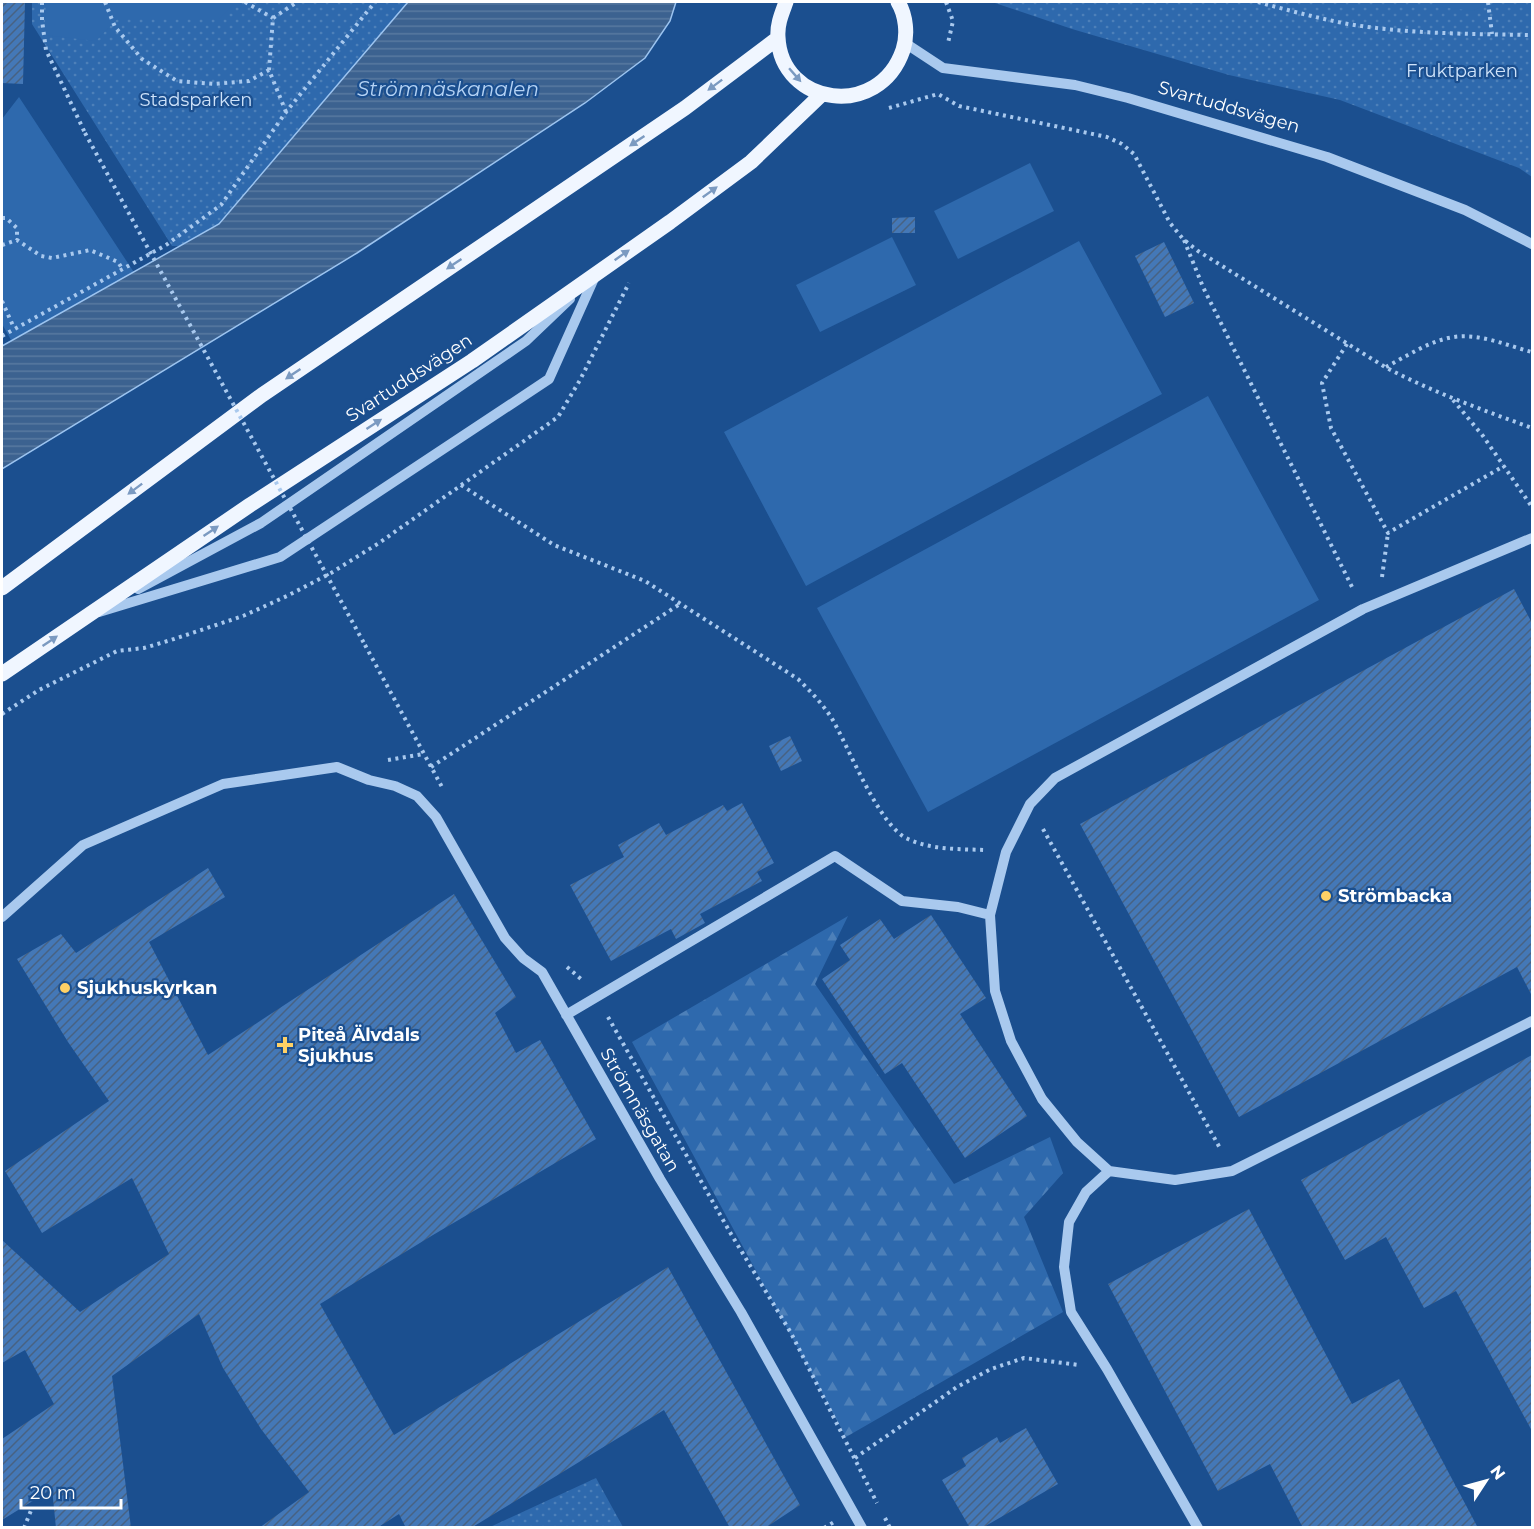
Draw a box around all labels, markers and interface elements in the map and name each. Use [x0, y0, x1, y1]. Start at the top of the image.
park label: Fruktparken [1406, 60, 1518, 82]
one-way arrow [788, 67, 801, 82]
street label: Svartuddsvägen [1156, 76, 1302, 138]
water label: Strömnäskanalen [357, 77, 539, 101]
one-way arrow [707, 79, 723, 92]
park label: Stadsparken [140, 89, 252, 111]
one-way arrow [629, 135, 645, 146]
one-way arrow [702, 186, 718, 198]
one-way arrow [614, 250, 630, 261]
one-way arrow [446, 259, 462, 270]
street label: Svartuddsvägen [342, 329, 476, 427]
one-way arrow [285, 368, 301, 379]
one-way arrow [366, 419, 382, 430]
one-way arrow [128, 483, 144, 495]
one-way arrow [203, 526, 219, 537]
one-way arrow [41, 635, 57, 647]
place label: Strömbacka [1338, 885, 1452, 907]
marker: Strömbacka [1319, 889, 1333, 903]
place label: Sjukhuskyrkan [77, 977, 218, 999]
marker: Sjukhuskyrkan [58, 981, 72, 995]
place label: Piteå Älvdals Sjukhus [298, 1024, 420, 1067]
marker: Piteå Älvdals Sjukhus [276, 1036, 294, 1054]
street label: Strömnäsgatan [595, 1044, 685, 1176]
north arrow [1456, 1451, 1516, 1511]
text: N [1486, 1462, 1509, 1483]
scale bar [21, 1472, 122, 1510]
text: 20 m [30, 1482, 76, 1504]

